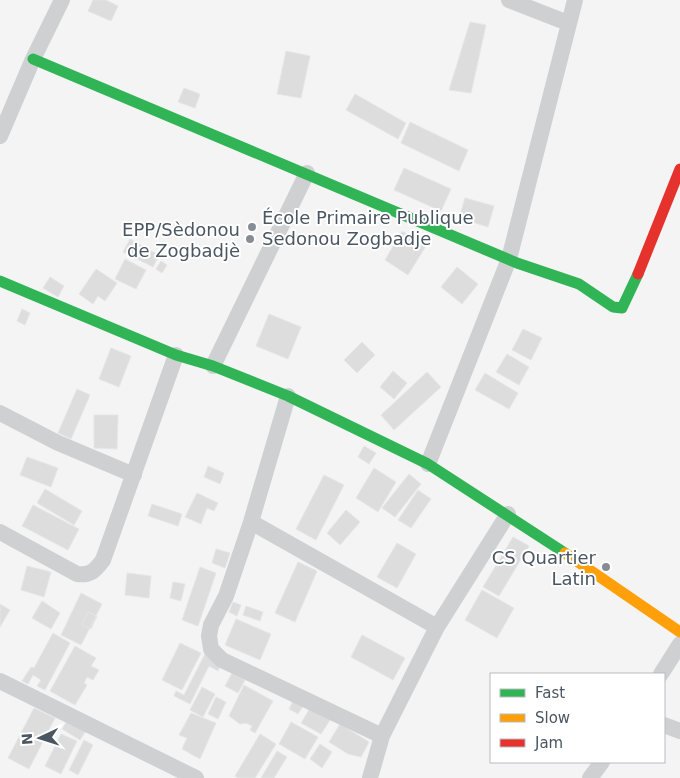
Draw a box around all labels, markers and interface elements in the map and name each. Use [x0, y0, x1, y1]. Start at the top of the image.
place label: École Primaire Publique Sedonou Zogbadje [262, 207, 474, 249]
place label: EPP/Sèdonou de Zogbadjè [122, 219, 240, 261]
marker: École Primaire Publique Sedonou Zogbadje [246, 221, 258, 233]
marker: EPP/Sèdonou de Zogbadjè [244, 233, 256, 245]
place label: CS Quartier Latin [492, 547, 597, 589]
marker: CS Quartier Latin [600, 561, 612, 573]
legend [490, 673, 665, 763]
text: Fast [535, 684, 565, 702]
text: Slow [535, 709, 570, 727]
north arrow [15, 713, 65, 763]
text: N [19, 733, 35, 745]
text: Jam [534, 734, 563, 752]

